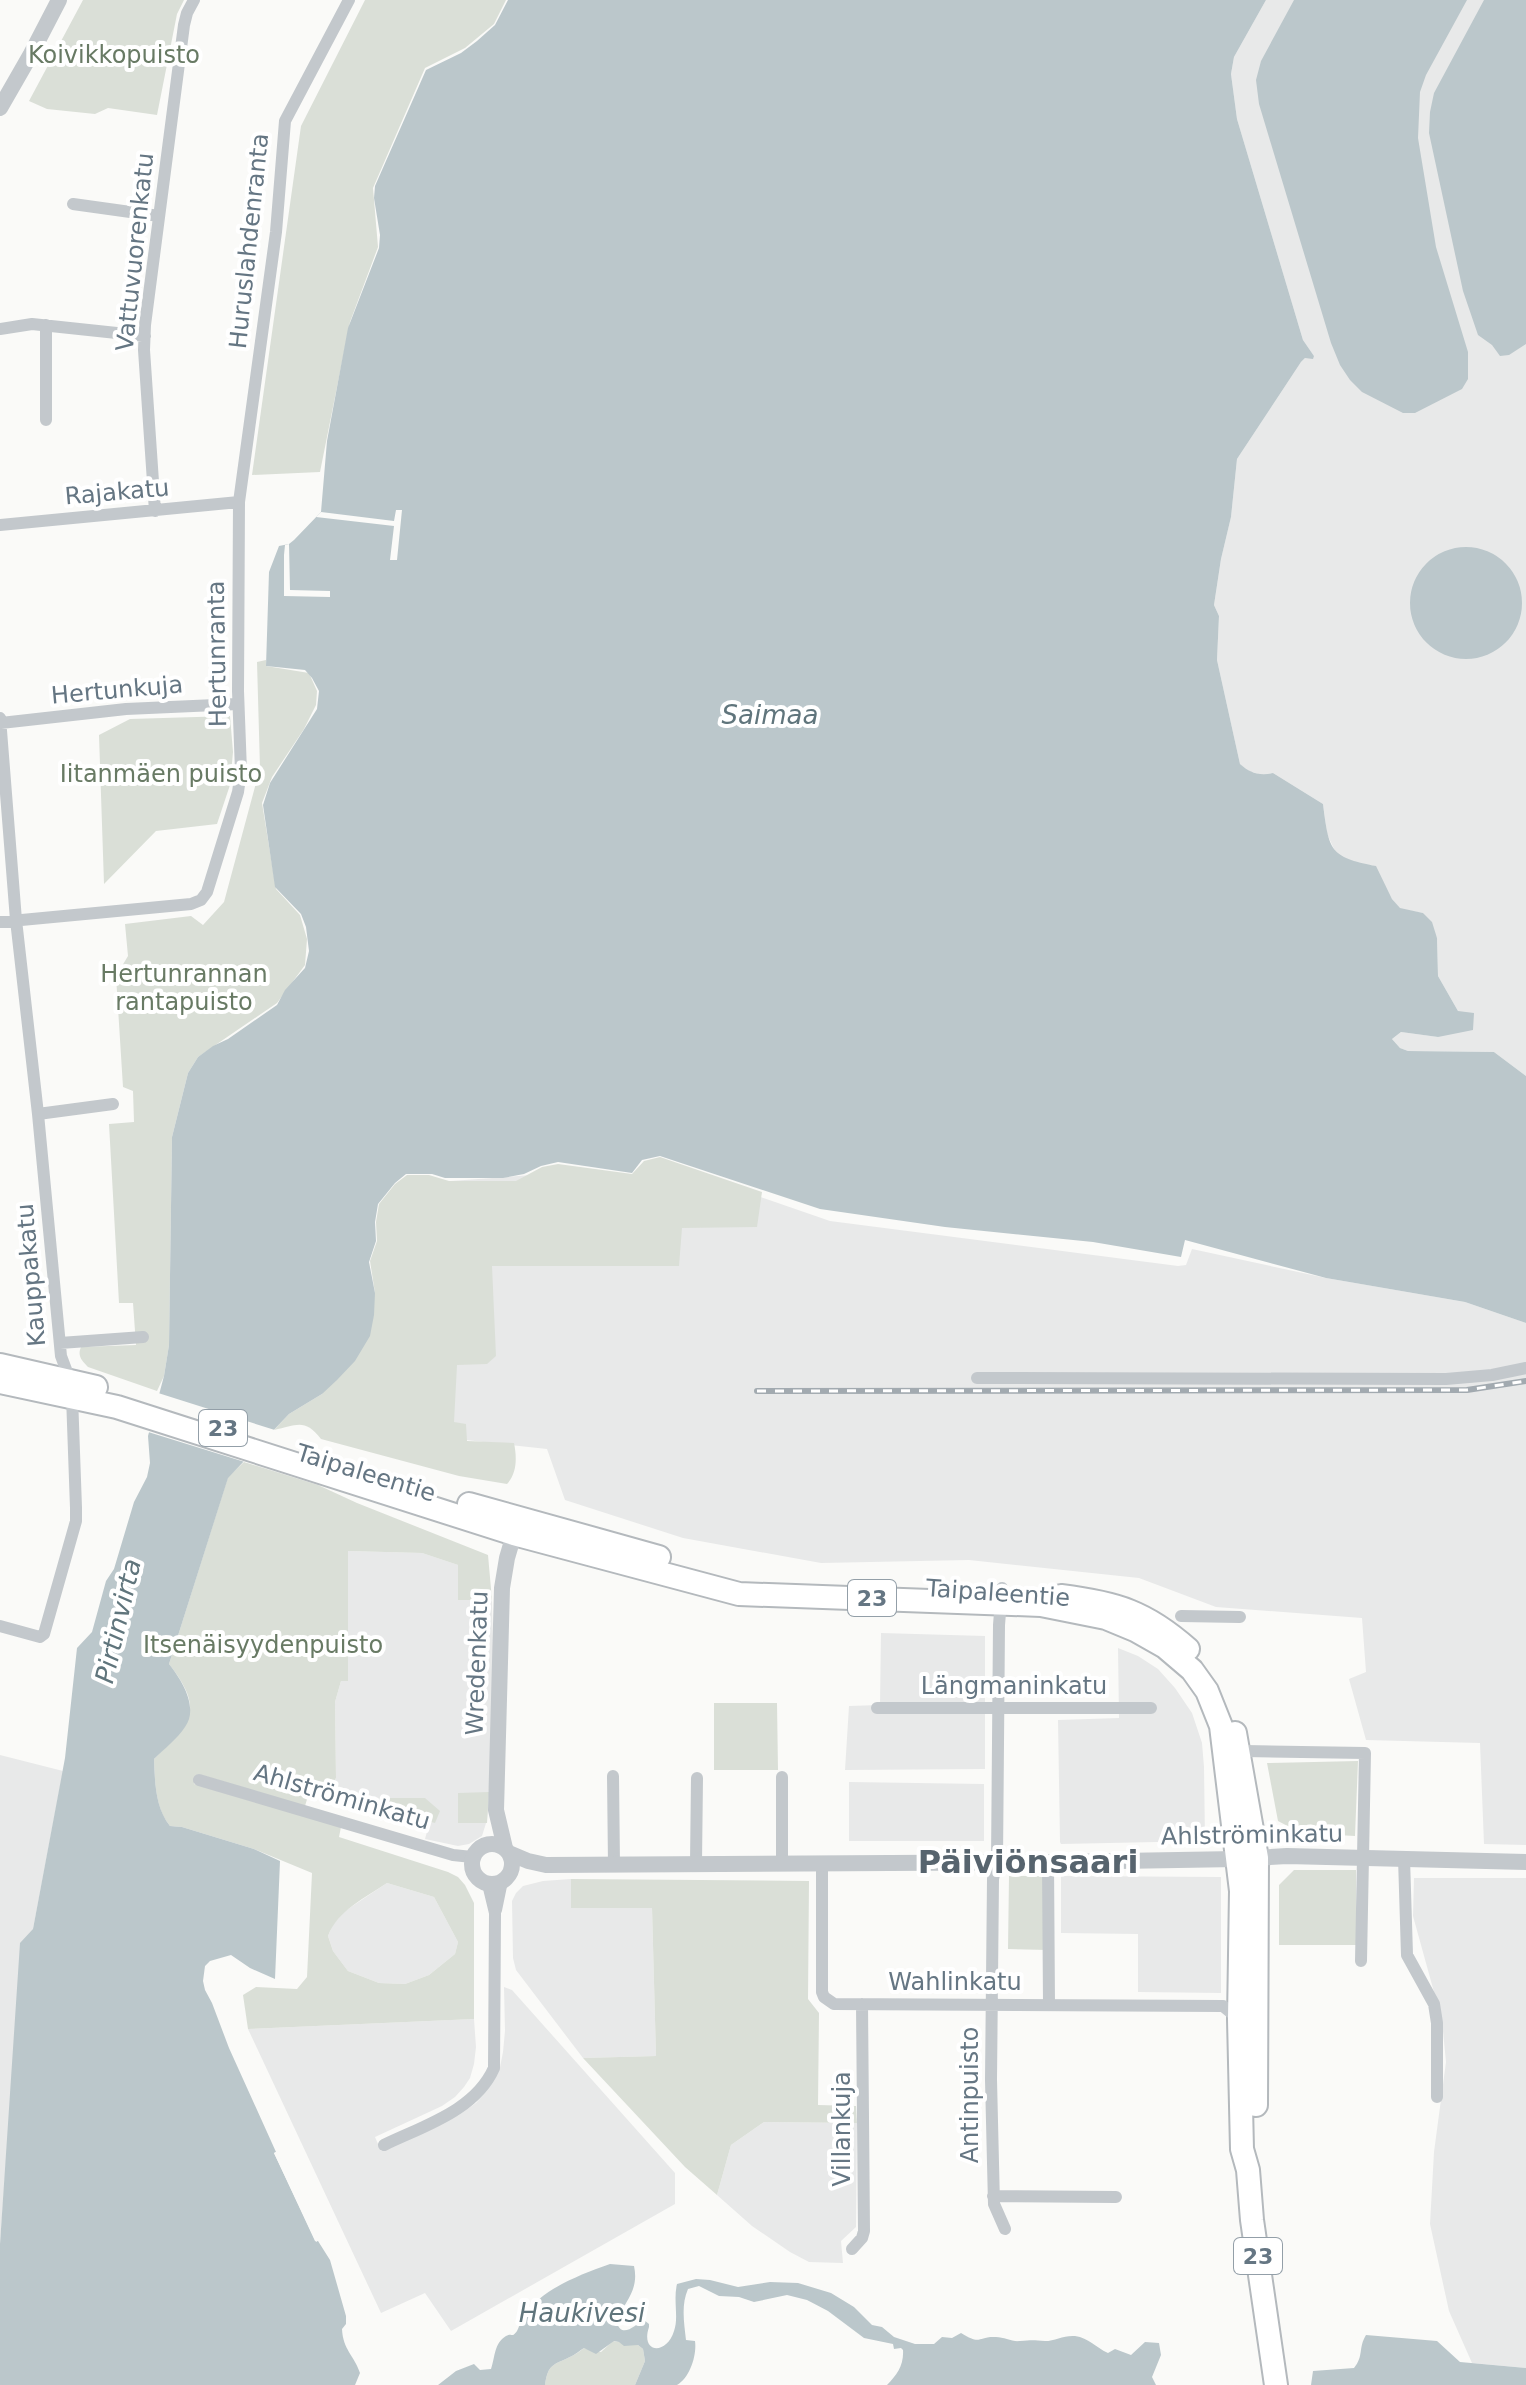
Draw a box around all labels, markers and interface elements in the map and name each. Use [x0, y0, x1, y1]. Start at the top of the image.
park label: Koivikkopuisto [28, 41, 200, 69]
street label: Huruslahdenranta [224, 132, 274, 350]
street label: Vattuvuorenkatu [111, 151, 159, 353]
street label: Rajakatu [63, 473, 171, 511]
street label: Hertunranta [202, 581, 232, 727]
street label: Hertunkuja [50, 670, 184, 710]
water label: Saimaa [722, 700, 818, 730]
park label: Iitanmäen puisto [60, 760, 262, 788]
park label: Hertunrannan rantapuisto [100, 960, 268, 1016]
street label: Kauppakatu [11, 1202, 51, 1348]
road number: 23 [199, 1410, 247, 1446]
street label: Taipaleentie [292, 1438, 439, 1507]
water label: Pirtinvirta [89, 1556, 147, 1686]
street label: Taipaleentie [924, 1574, 1071, 1612]
road number: 23 [848, 1580, 896, 1616]
street label: Wredenkatu [460, 1590, 494, 1736]
park label: Itsenäisyydenpuisto [143, 1631, 383, 1659]
street label: Längmaninkatu [921, 1672, 1107, 1700]
street label: Ahlströminkatu [251, 1758, 433, 1836]
street label: Ahlströminkatu [1161, 1819, 1343, 1851]
district label: Päiviönsaari [918, 1843, 1138, 1881]
street label: Wahlinkatu [888, 1968, 1022, 1996]
street label: Antinpuisto [956, 2027, 984, 2163]
street label: Villankuja [828, 2071, 856, 2187]
road number: 23 [1234, 2238, 1282, 2274]
water label: Haukivesi [519, 2298, 646, 2328]

